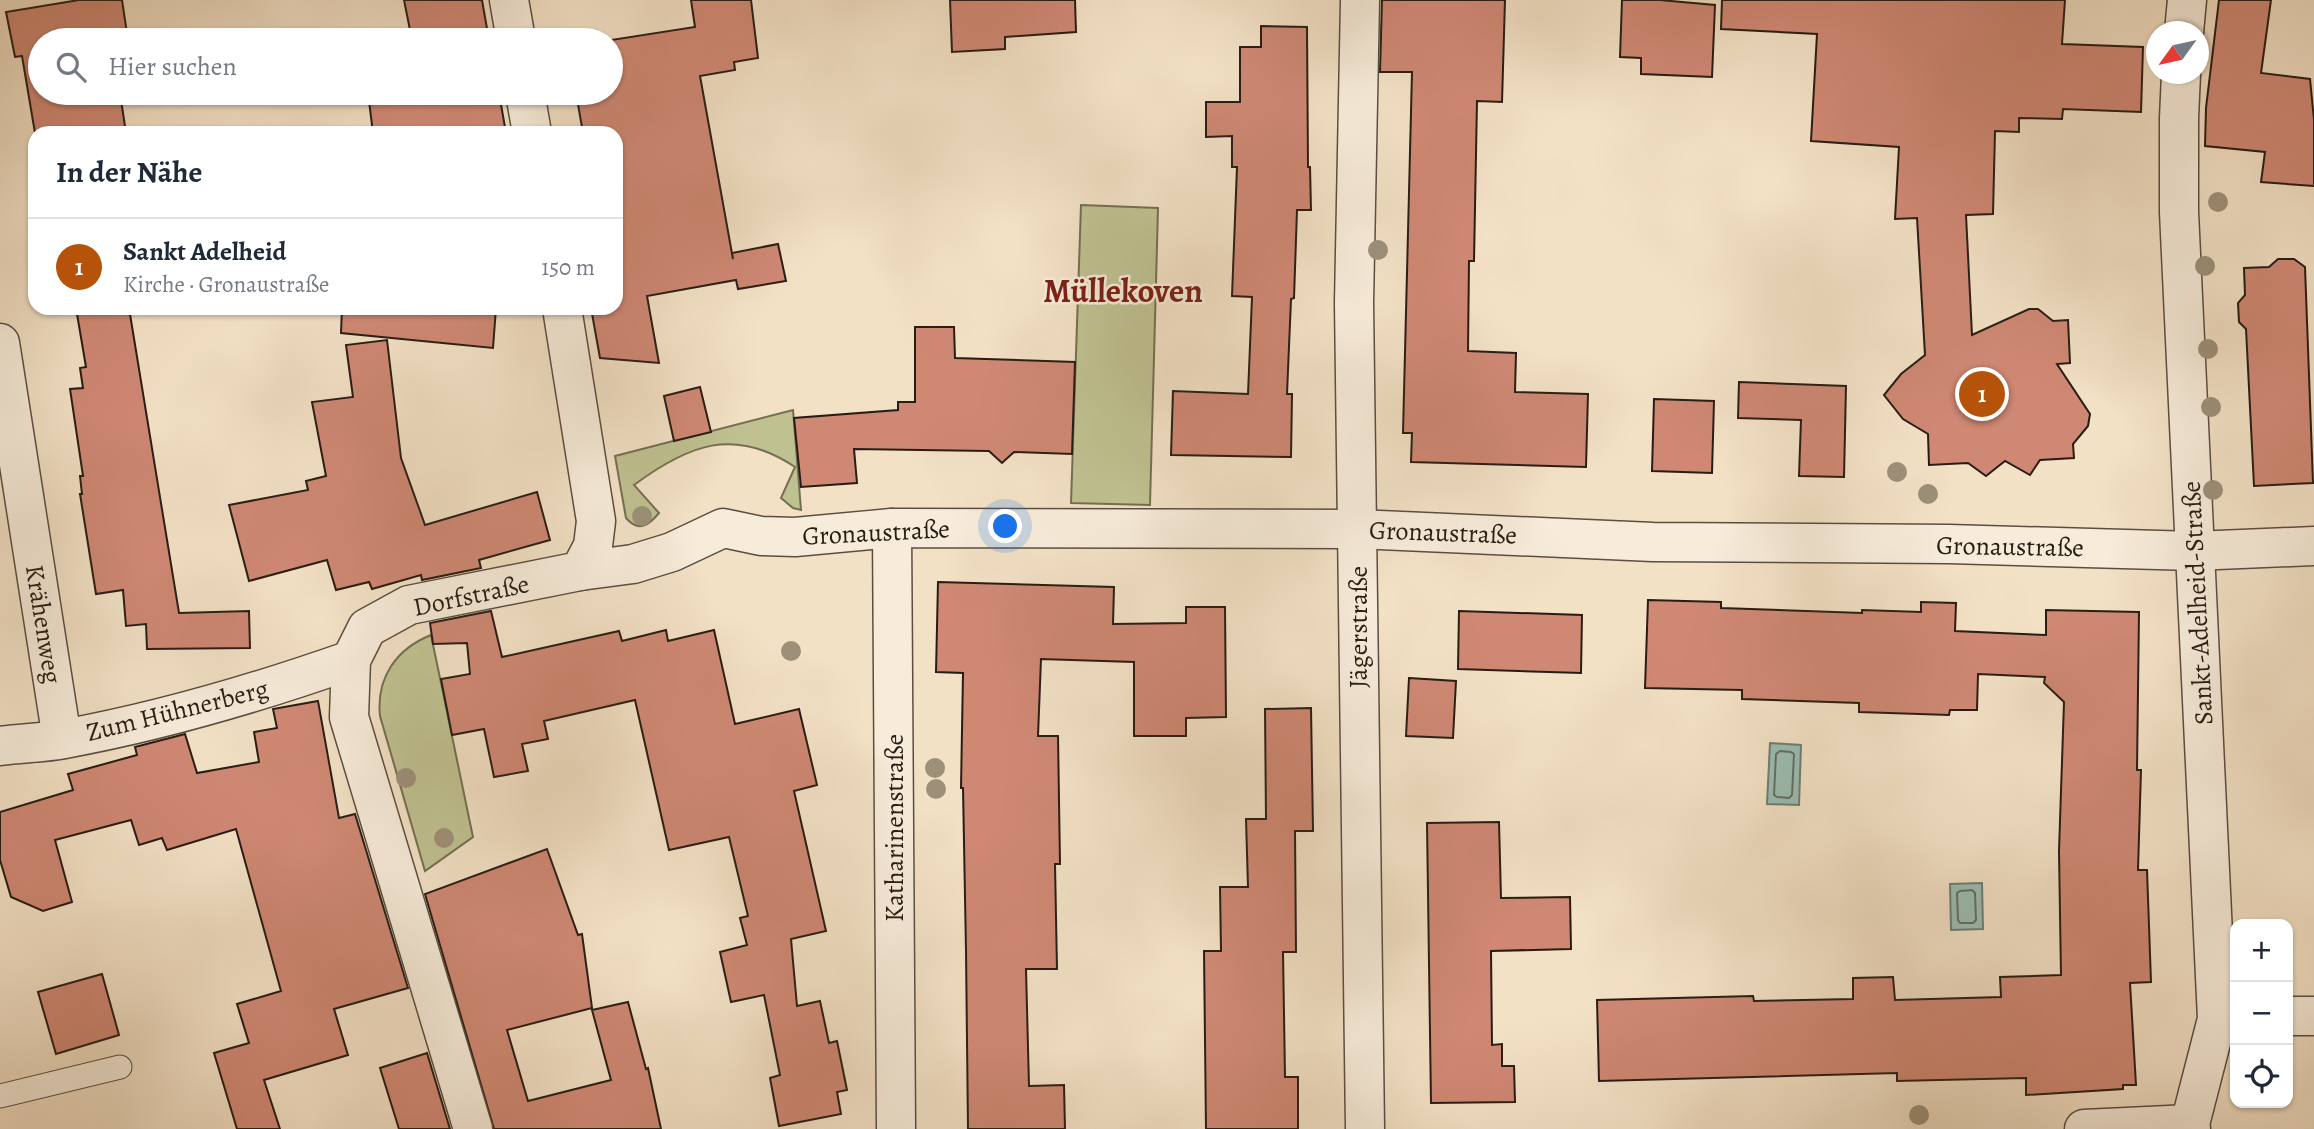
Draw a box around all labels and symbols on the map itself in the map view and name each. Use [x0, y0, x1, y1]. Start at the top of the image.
north arrow [2146, 21, 2209, 84]
district label: Müllekoven [1043, 268, 1203, 313]
pin: 1 [1959, 368, 2005, 420]
street label: Sankt-Adelheid-Straße [2174, 480, 2221, 726]
your location [988, 509, 1022, 543]
street label: Gronaustraße [801, 511, 951, 554]
street label: Gronaustraße [1369, 512, 1517, 553]
street label: Gronaustraße [1936, 528, 2084, 565]
street label: Krähenweg [17, 562, 70, 686]
street label: Dorfstraße [410, 566, 532, 625]
street label: Jägerstraße [1341, 566, 1376, 688]
street label: Zum Hühnerberg [82, 671, 272, 750]
street label: Katharinenstraße [877, 734, 912, 922]

